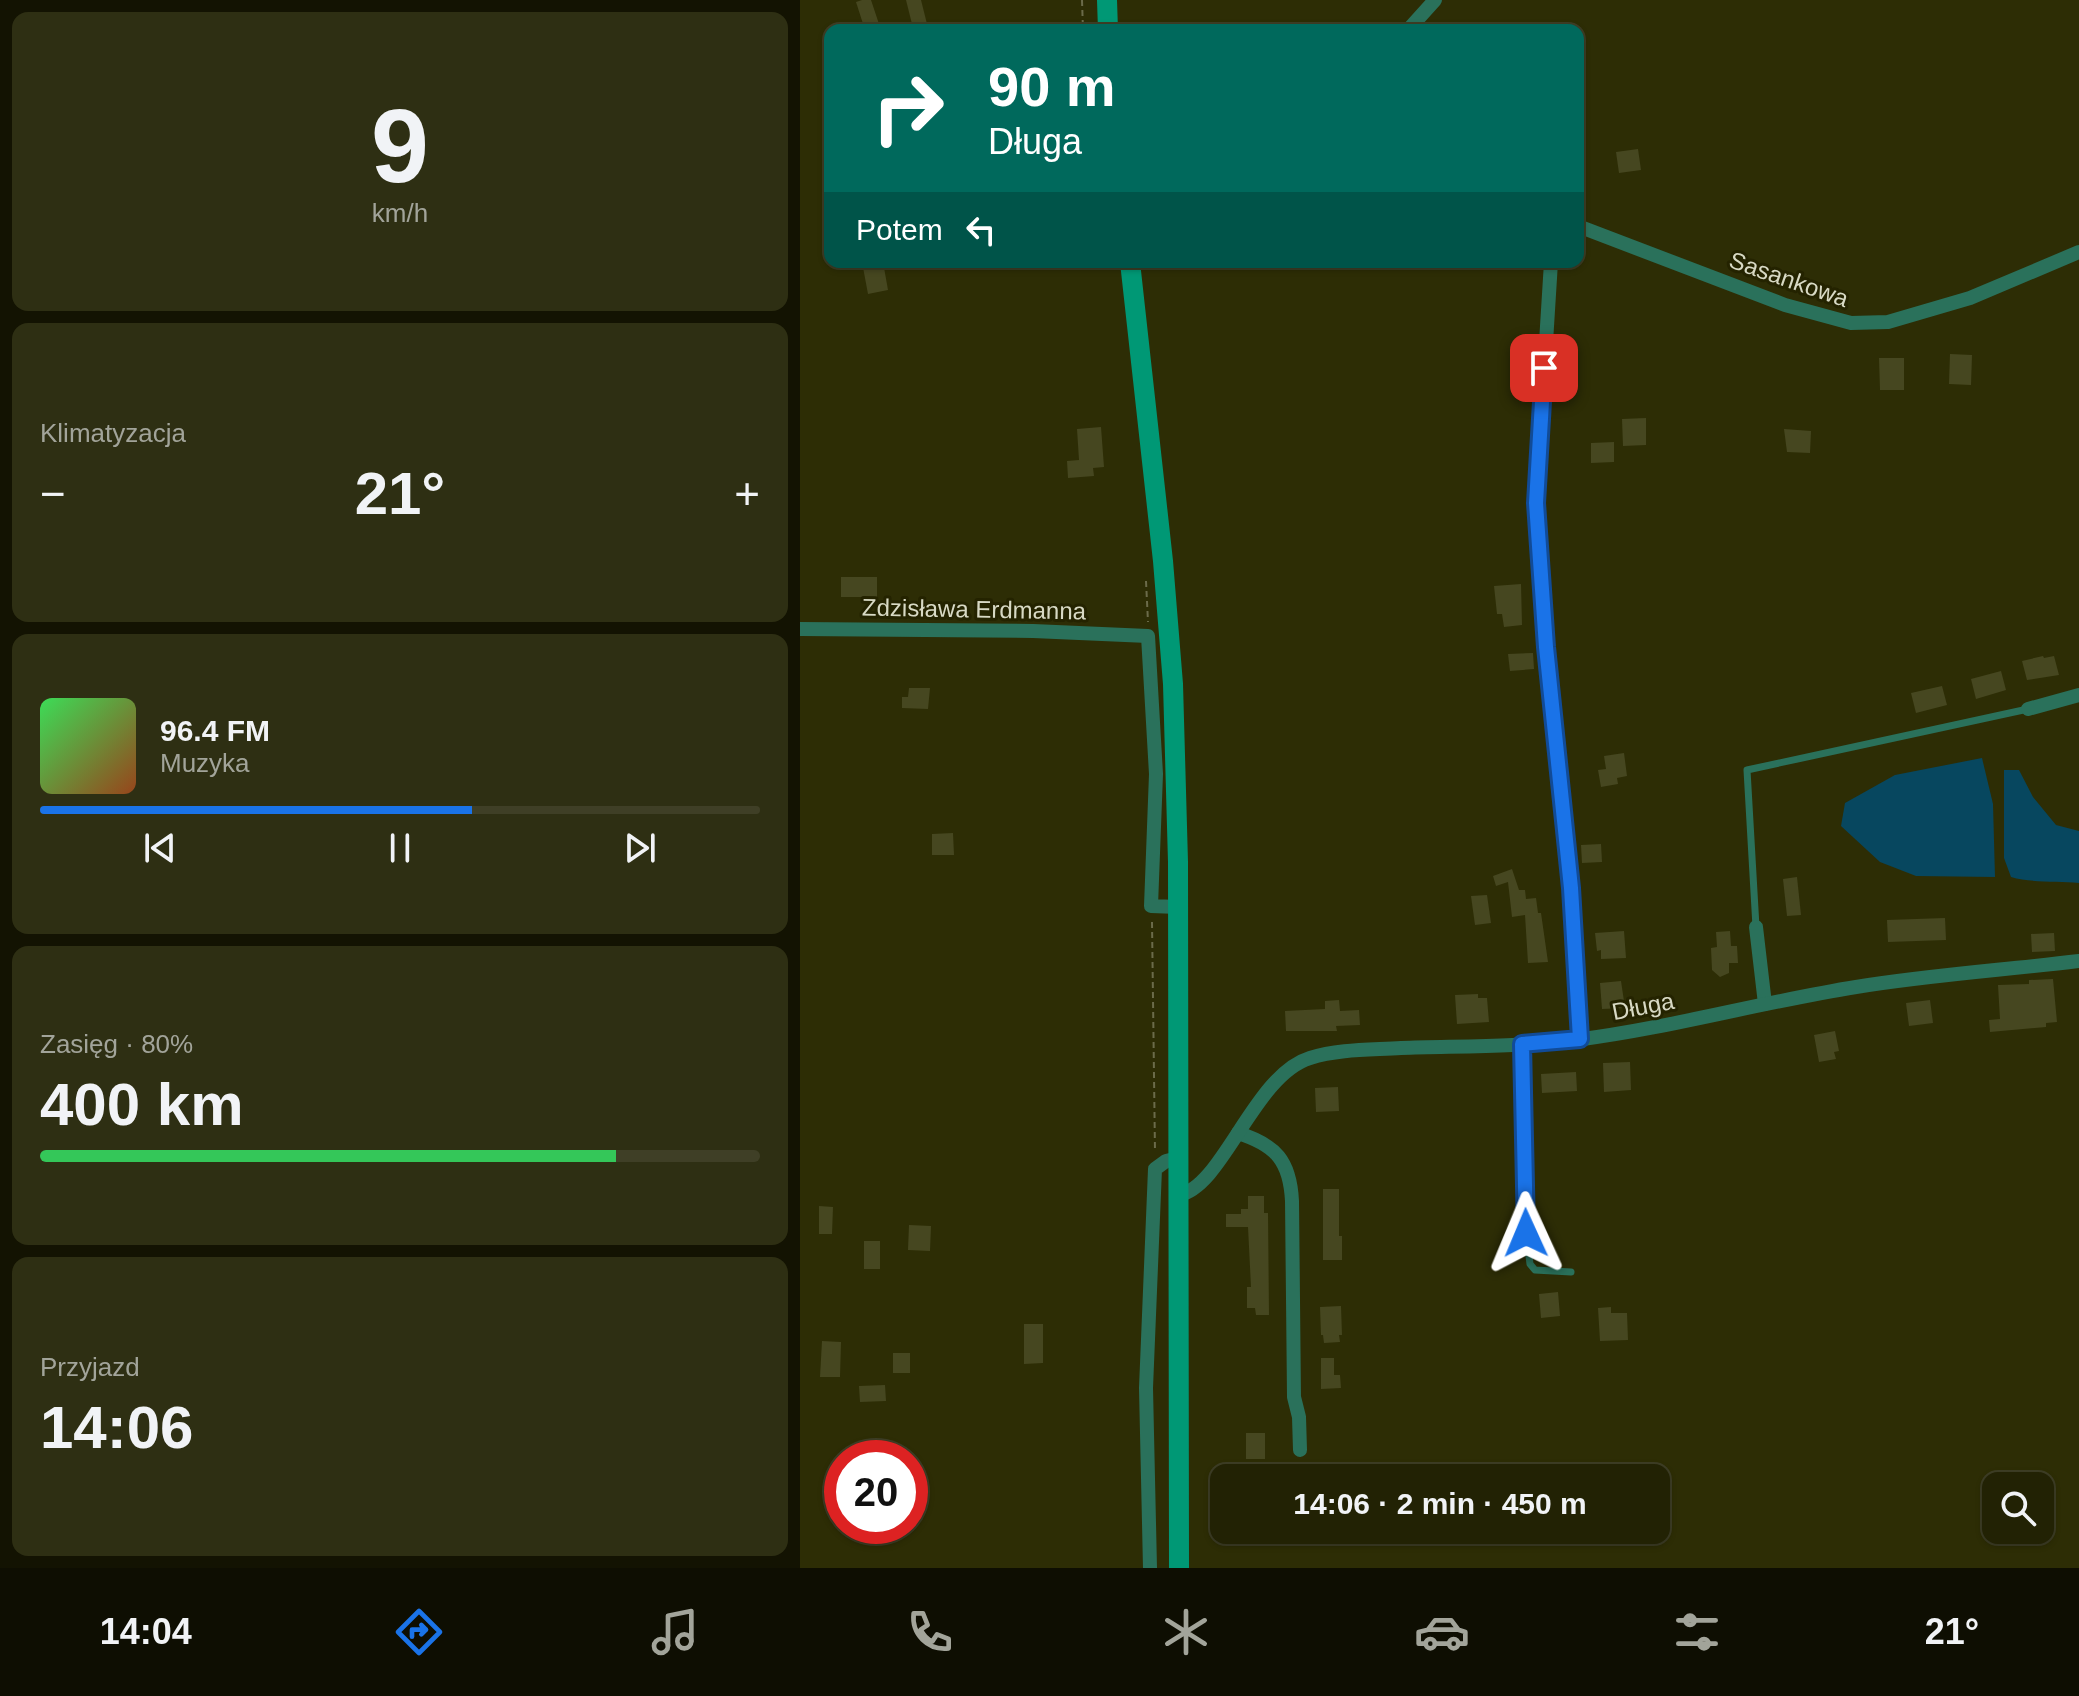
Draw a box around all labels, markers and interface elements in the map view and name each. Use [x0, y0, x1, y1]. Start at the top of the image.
text: 90 m [988, 55, 1116, 118]
icon: right [856, 56, 960, 160]
text: 9 [371, 88, 429, 204]
text: Długa [988, 121, 1082, 162]
text: km/h [372, 198, 428, 228]
icon: left [959, 208, 1003, 252]
text: Potem [856, 213, 943, 246]
street label: Sasankowa [1726, 246, 1853, 312]
pin [1510, 334, 1578, 402]
icon: arrive [1522, 346, 1566, 390]
text: Klimatyzacja [40, 418, 186, 448]
text: 21° [355, 460, 445, 527]
text: − [40, 469, 66, 518]
text: + [734, 469, 760, 518]
street label: Zdzisława Erdmanna [862, 594, 1087, 624]
text: 96.4 FM [160, 714, 270, 747]
text: Muzyka [160, 748, 250, 778]
icon: previous [138, 826, 182, 870]
icon: pause [378, 826, 422, 870]
icon: next [618, 826, 662, 870]
street label: Długa [1610, 987, 1677, 1025]
text: Zasięg · 80% [40, 1029, 193, 1059]
text: 400 km [40, 1071, 244, 1138]
position arrow [1484, 1191, 1568, 1275]
text: Przyjazd [40, 1352, 140, 1382]
text: 14:06 [40, 1394, 193, 1461]
speed limit sign: 20 [824, 1440, 928, 1544]
map controls [1982, 1472, 2054, 1544]
button: search [1982, 1472, 2054, 1544]
text: 14:06 · 2 min · 450 m [1293, 1487, 1587, 1520]
icon: directions [391, 1604, 447, 1660]
icon: music [647, 1604, 703, 1660]
icon: phone [902, 1604, 958, 1660]
icon: climate [1158, 1604, 1214, 1660]
icon: car [1414, 1604, 1470, 1660]
icon: filters [1669, 1604, 1725, 1660]
text: 14:04 [100, 1611, 192, 1652]
text: 21° [1925, 1611, 1979, 1652]

